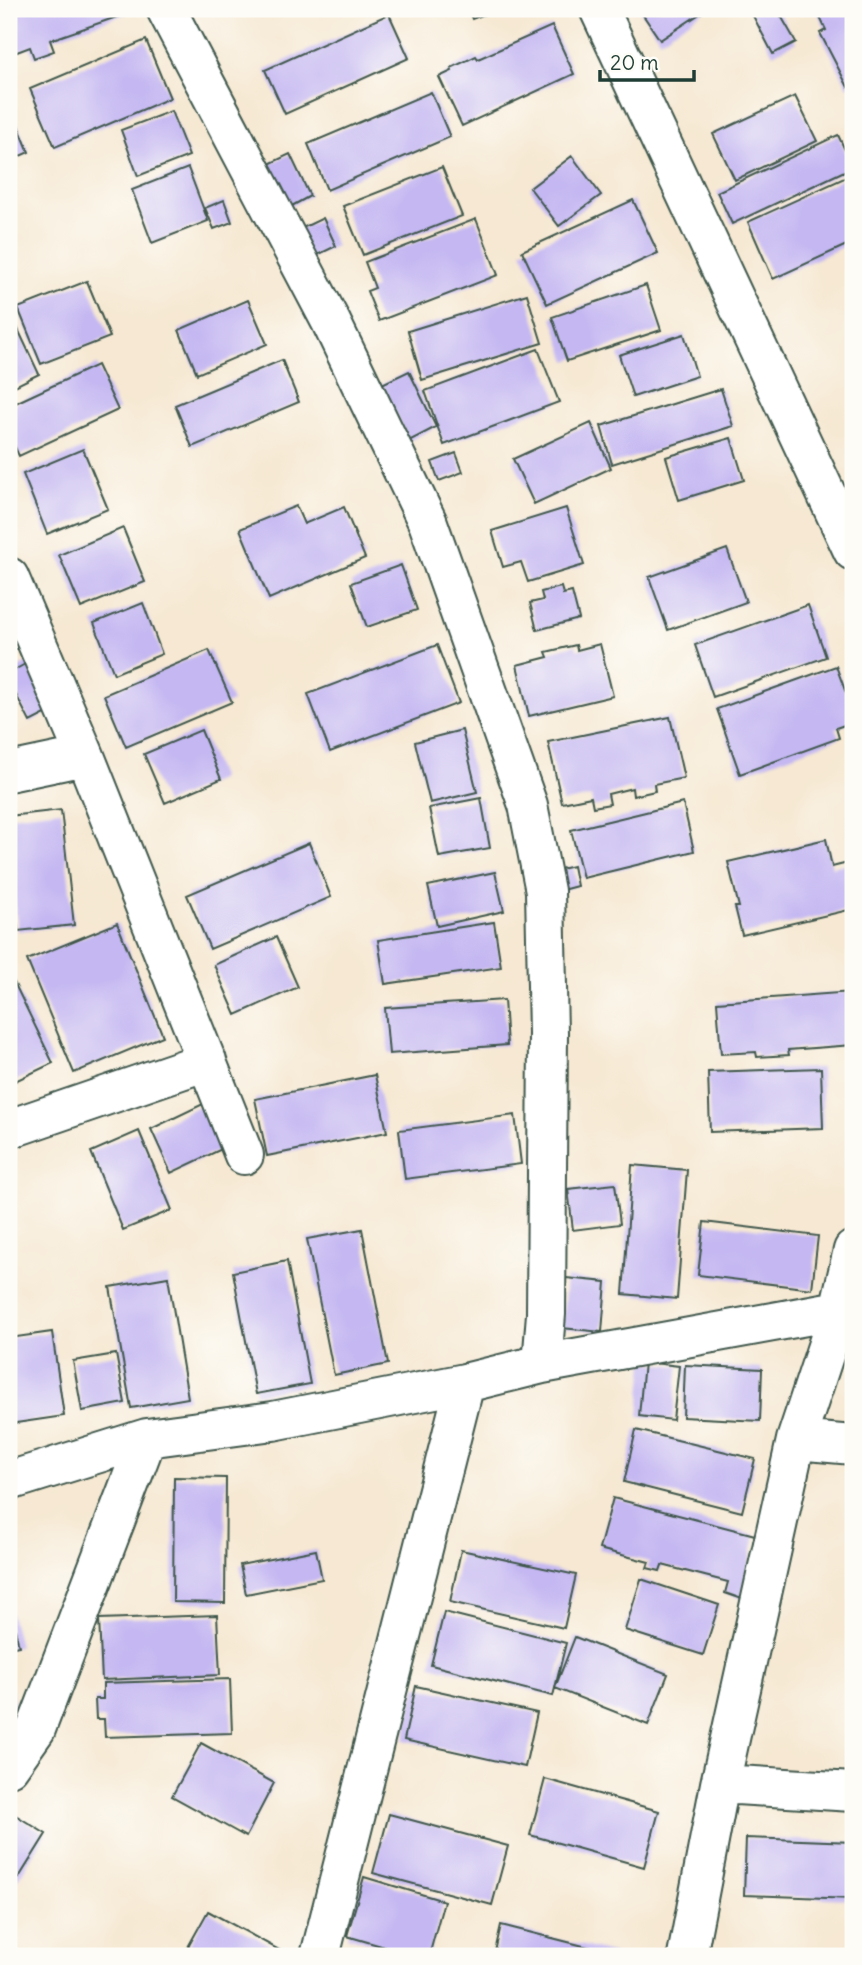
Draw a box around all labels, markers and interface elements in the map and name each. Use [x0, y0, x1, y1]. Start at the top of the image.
scale bar [600, 38, 694, 82]
text: 20 m [610, 49, 659, 76]

